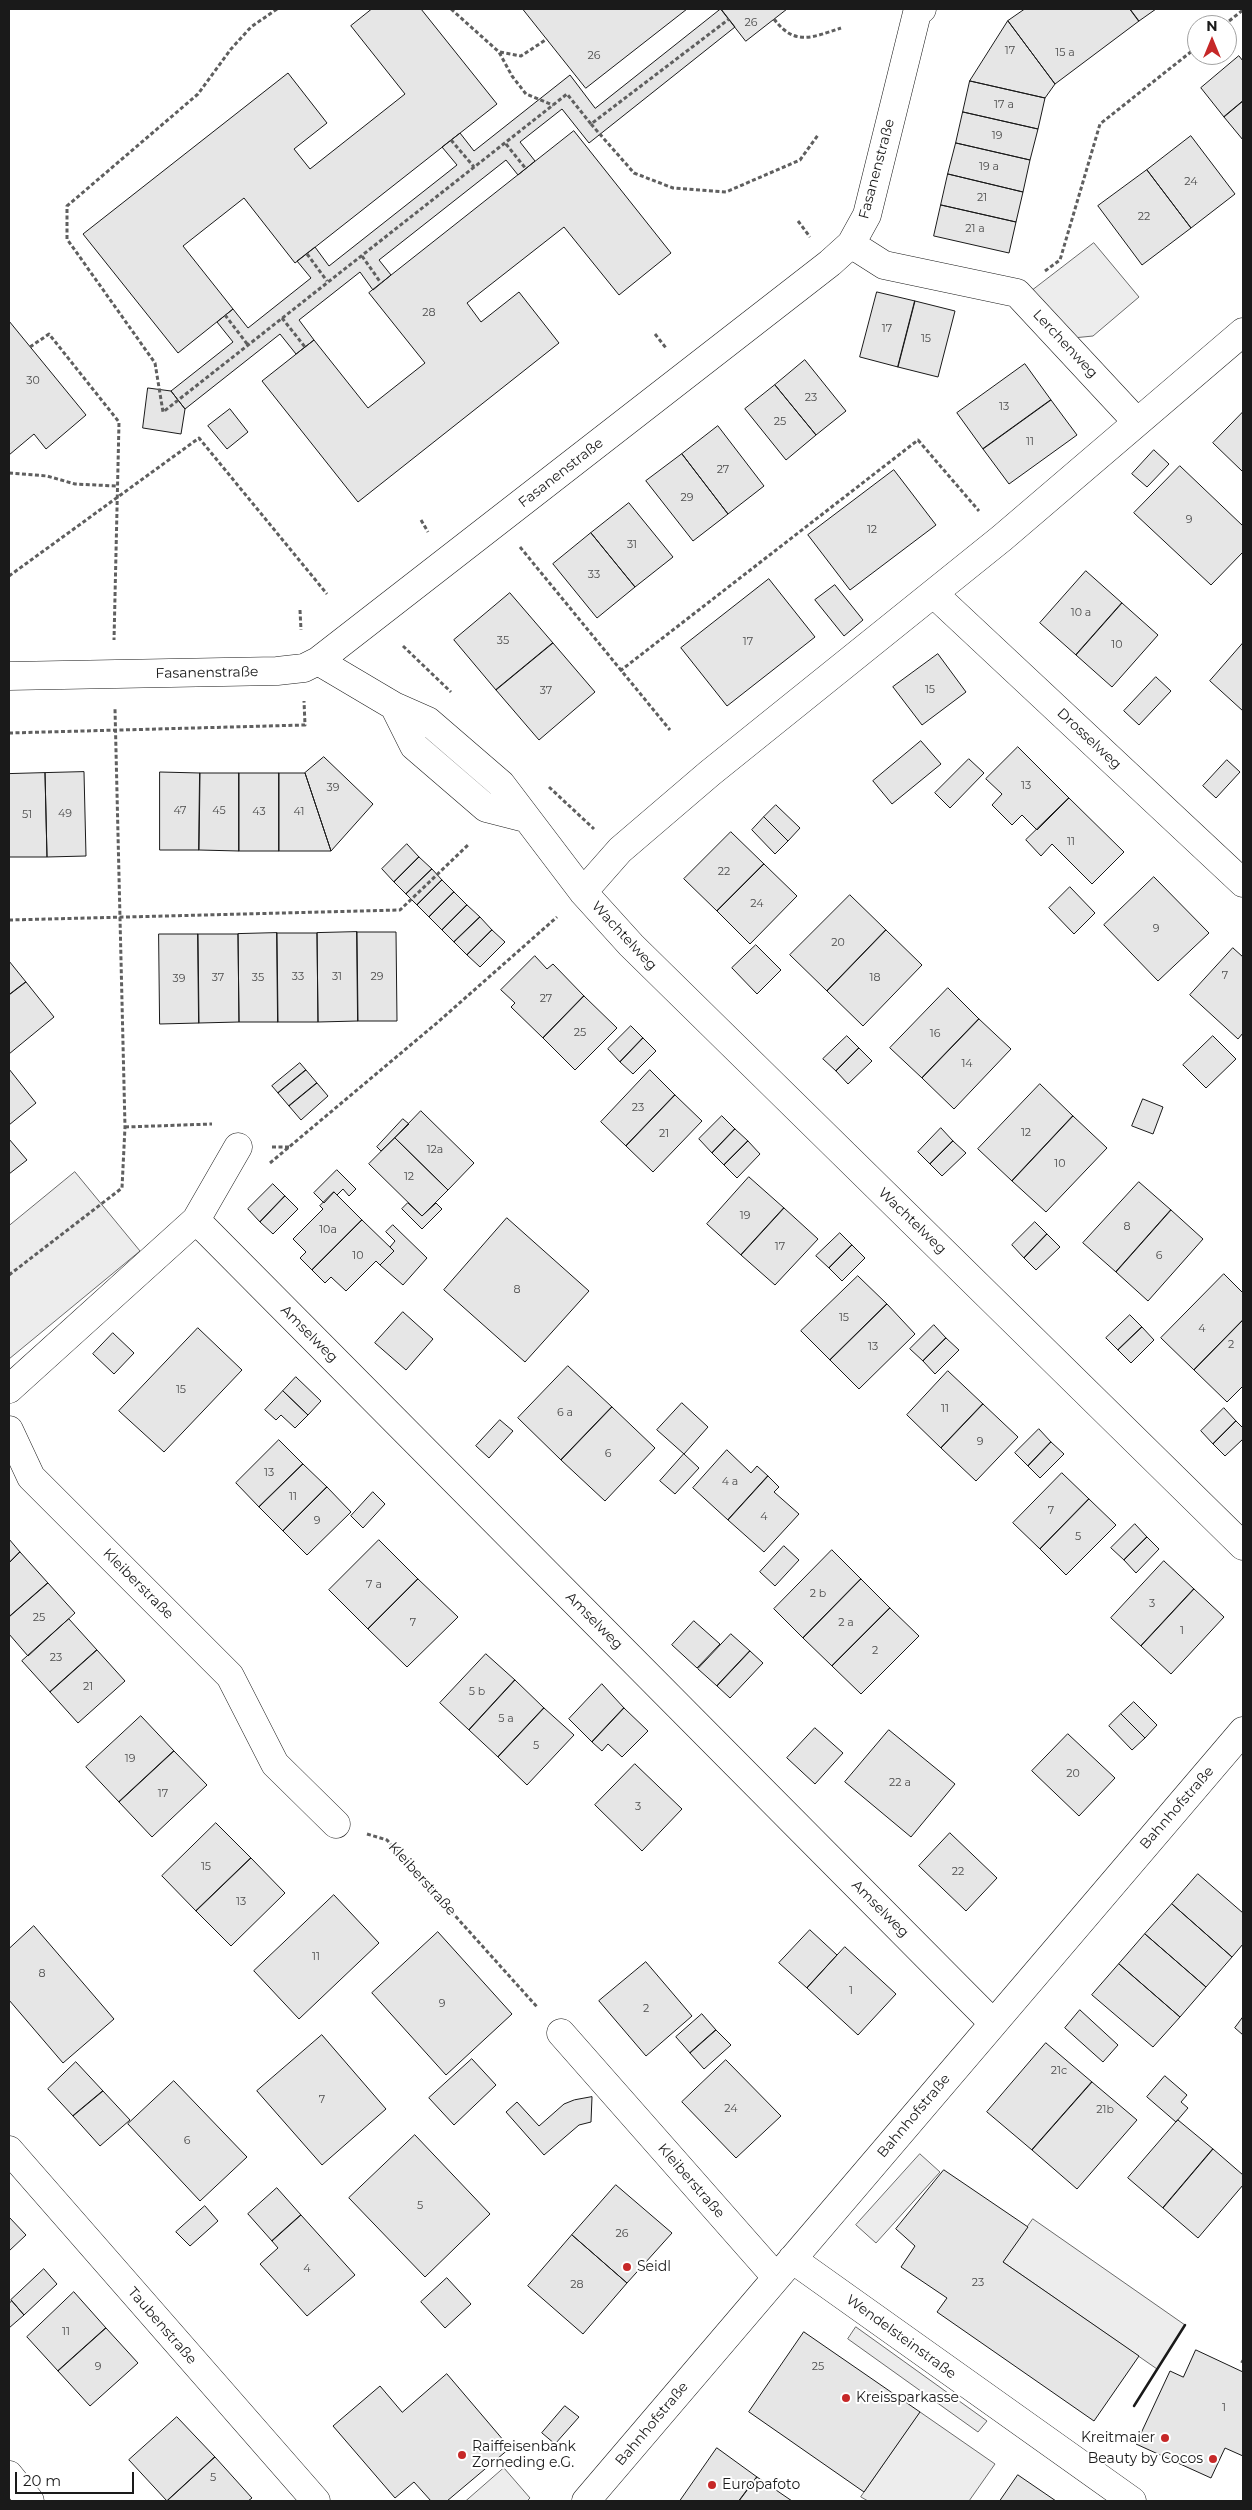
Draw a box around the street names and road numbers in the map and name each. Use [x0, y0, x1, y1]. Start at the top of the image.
street label: Fasanenstraße [856, 117, 898, 221]
street label: Lerchenweg [1029, 306, 1101, 382]
street label: Fasanenstraße [515, 435, 607, 511]
street label: Fasanenstraße [155, 664, 259, 682]
street label: Drosselweg [1053, 705, 1125, 773]
street label: Wachtelweg [588, 898, 660, 974]
street label: Wachtelweg [874, 1184, 950, 1258]
street label: Amselweg [277, 1302, 341, 1366]
street label: Kleiberstraße [99, 1545, 177, 1623]
street label: Amselweg [562, 1589, 626, 1653]
street label: Bahnhofstraße [1136, 1763, 1218, 1853]
street label: Kleiberstraße [385, 1839, 459, 1919]
street label: Amselweg [848, 1877, 912, 1941]
street label: Bahnhofstraße [874, 2071, 954, 2161]
street label: Kleiberstraße [654, 2140, 728, 2222]
street label: Taubenstraße [124, 2284, 200, 2368]
street label: Wendelsteinstraße [843, 2291, 959, 2383]
street label: Bahnhofstraße [612, 2379, 692, 2469]

